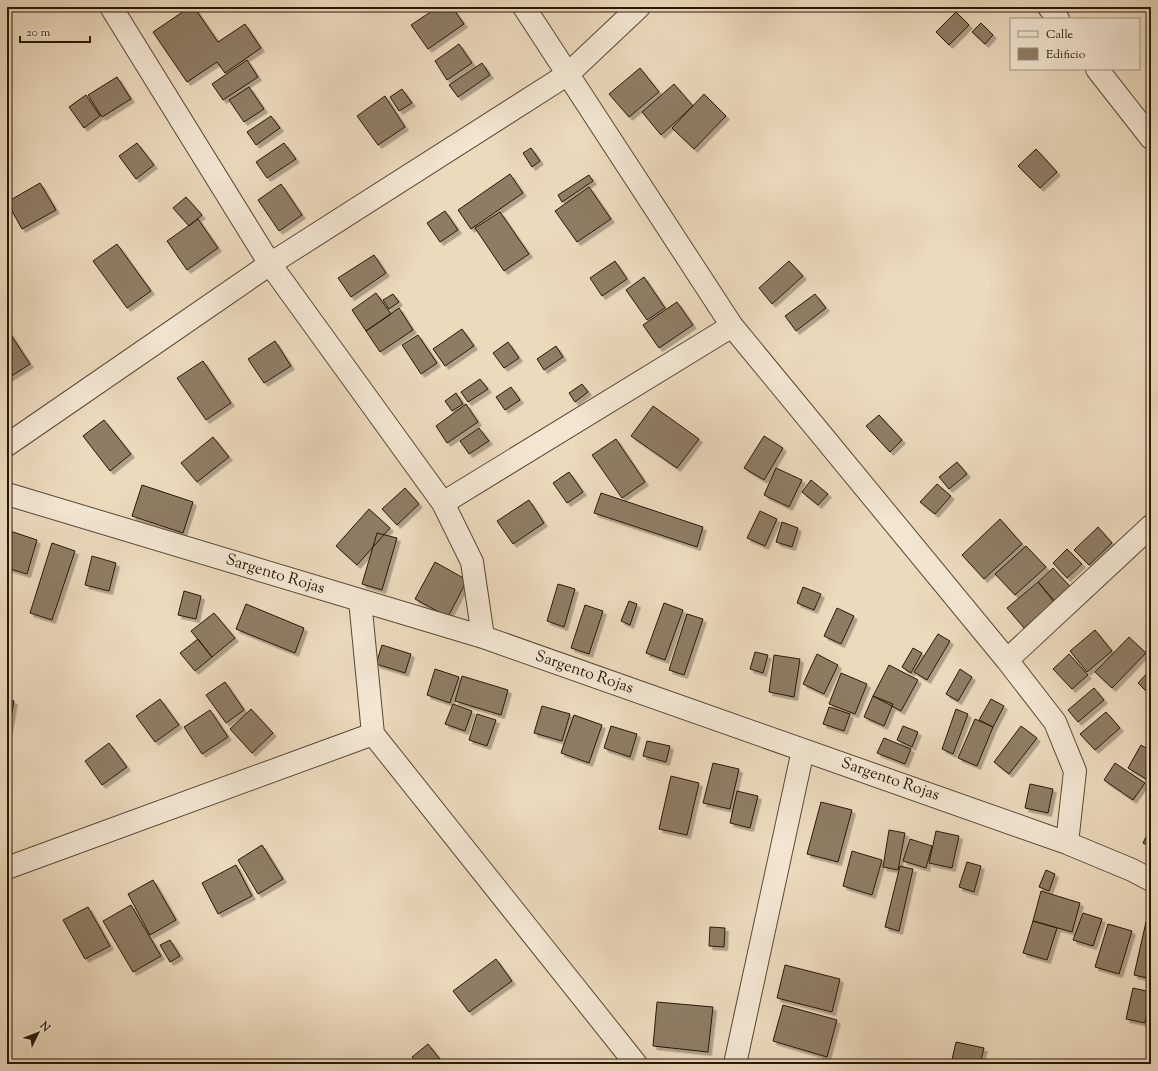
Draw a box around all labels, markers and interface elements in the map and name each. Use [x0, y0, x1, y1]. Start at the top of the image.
scale bar [20, 18, 90, 44]
legend [1010, 18, 1140, 70]
text: 20 m [26, 24, 51, 42]
text: Calle [1046, 26, 1074, 44]
text: Edificio [1046, 46, 1086, 64]
street label: Sargento Rojas [223, 549, 327, 601]
street label: Sargento Rojas [532, 645, 636, 701]
street label: Sargento Rojas [838, 752, 942, 808]
north arrow [18, 1013, 58, 1053]
text: N [35, 1017, 54, 1036]

